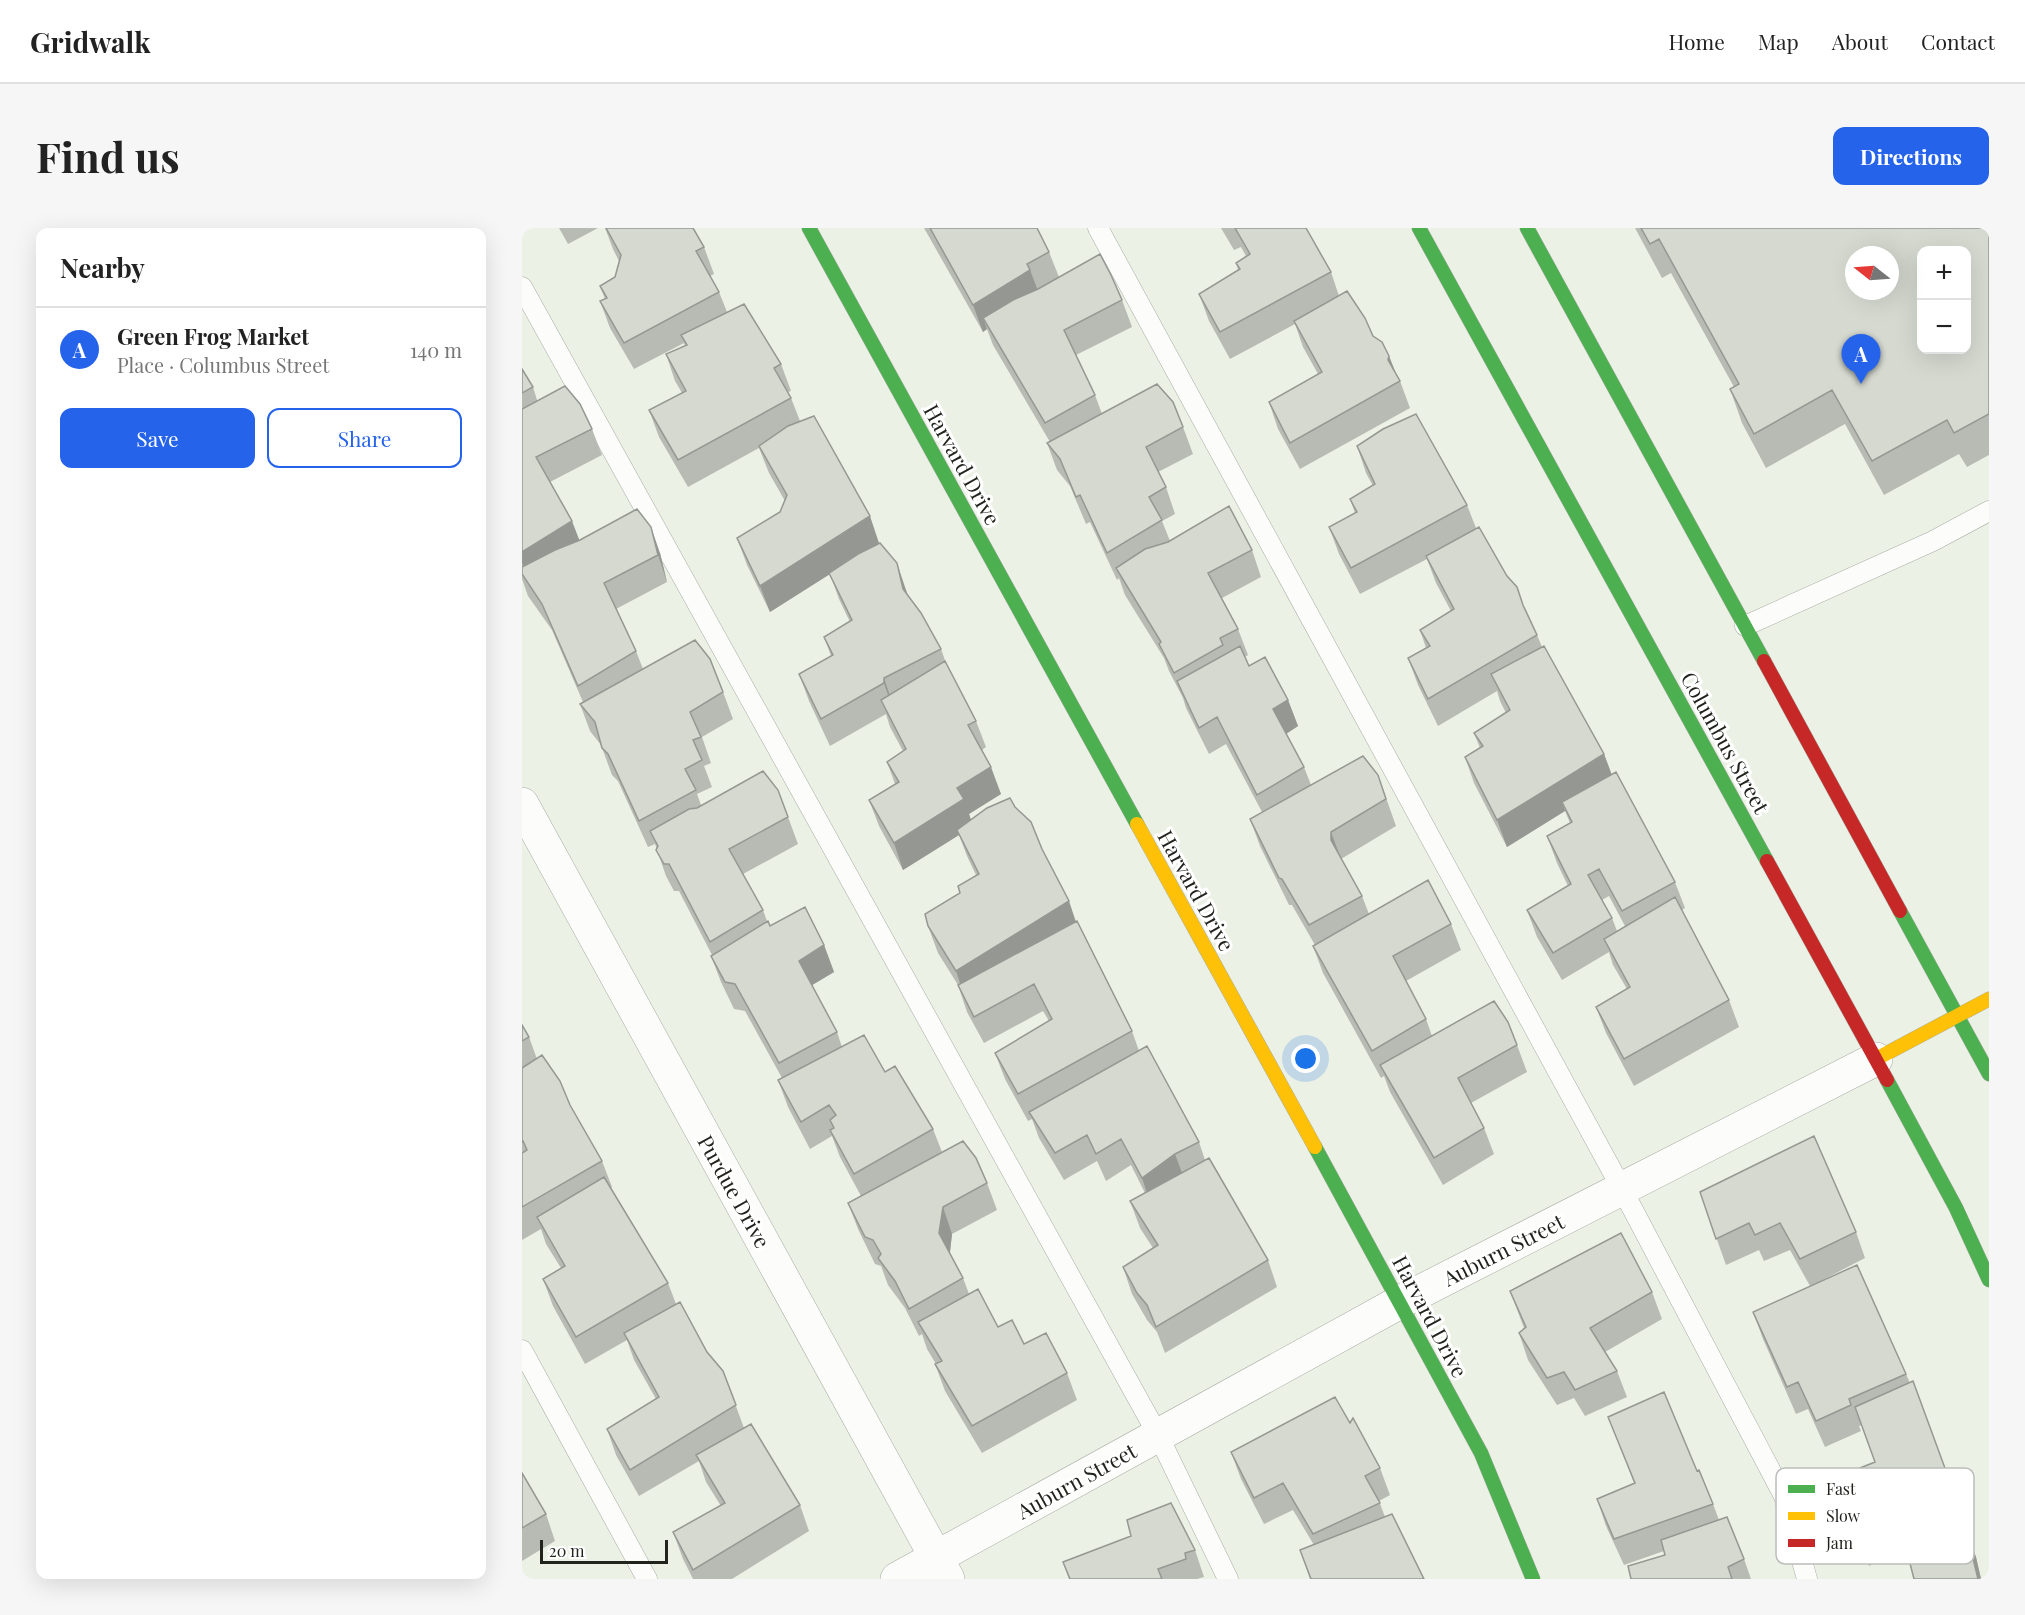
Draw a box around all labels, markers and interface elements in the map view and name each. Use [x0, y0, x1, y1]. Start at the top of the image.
text: Gridwalk [30, 23, 151, 60]
text: Home [1669, 27, 1725, 55]
text: Map [1758, 27, 1799, 55]
text: About [1832, 27, 1888, 55]
text: Contact [1921, 27, 1995, 55]
button: Directions [1833, 127, 1989, 185]
text: Find us [36, 128, 180, 184]
north arrow [1845, 246, 1899, 300]
map controls [1917, 246, 1971, 354]
button: + [1917, 246, 1971, 300]
text: Nearby [60, 250, 145, 285]
button: − [1917, 300, 1971, 354]
text: Green Frog Market [117, 321, 309, 351]
pin: A [1842, 334, 1880, 384]
text: A [73, 336, 86, 363]
text: 140 m [410, 336, 462, 363]
text: Place · Columbus Street [117, 351, 329, 378]
street label: Harvard Drive [918, 399, 1008, 529]
button: Save [60, 408, 255, 468]
button: Share [267, 408, 462, 468]
street label: Columbus Street [1676, 666, 1777, 818]
street label: Harvard Drive [1152, 825, 1242, 955]
your location [1291, 1044, 1320, 1073]
street label: Purdue Drive [692, 1130, 778, 1252]
street label: Auburn Street [1437, 1206, 1569, 1292]
street label: Harvard Drive [1387, 1250, 1475, 1382]
street label: Auburn Street [1010, 1435, 1141, 1525]
legend [1776, 1468, 1974, 1564]
text: Fast [1826, 1478, 1856, 1499]
text: Slow [1826, 1505, 1861, 1526]
text: Jam [1825, 1532, 1853, 1553]
scale bar [540, 1537, 668, 1564]
text: 20 m [549, 1540, 584, 1561]

